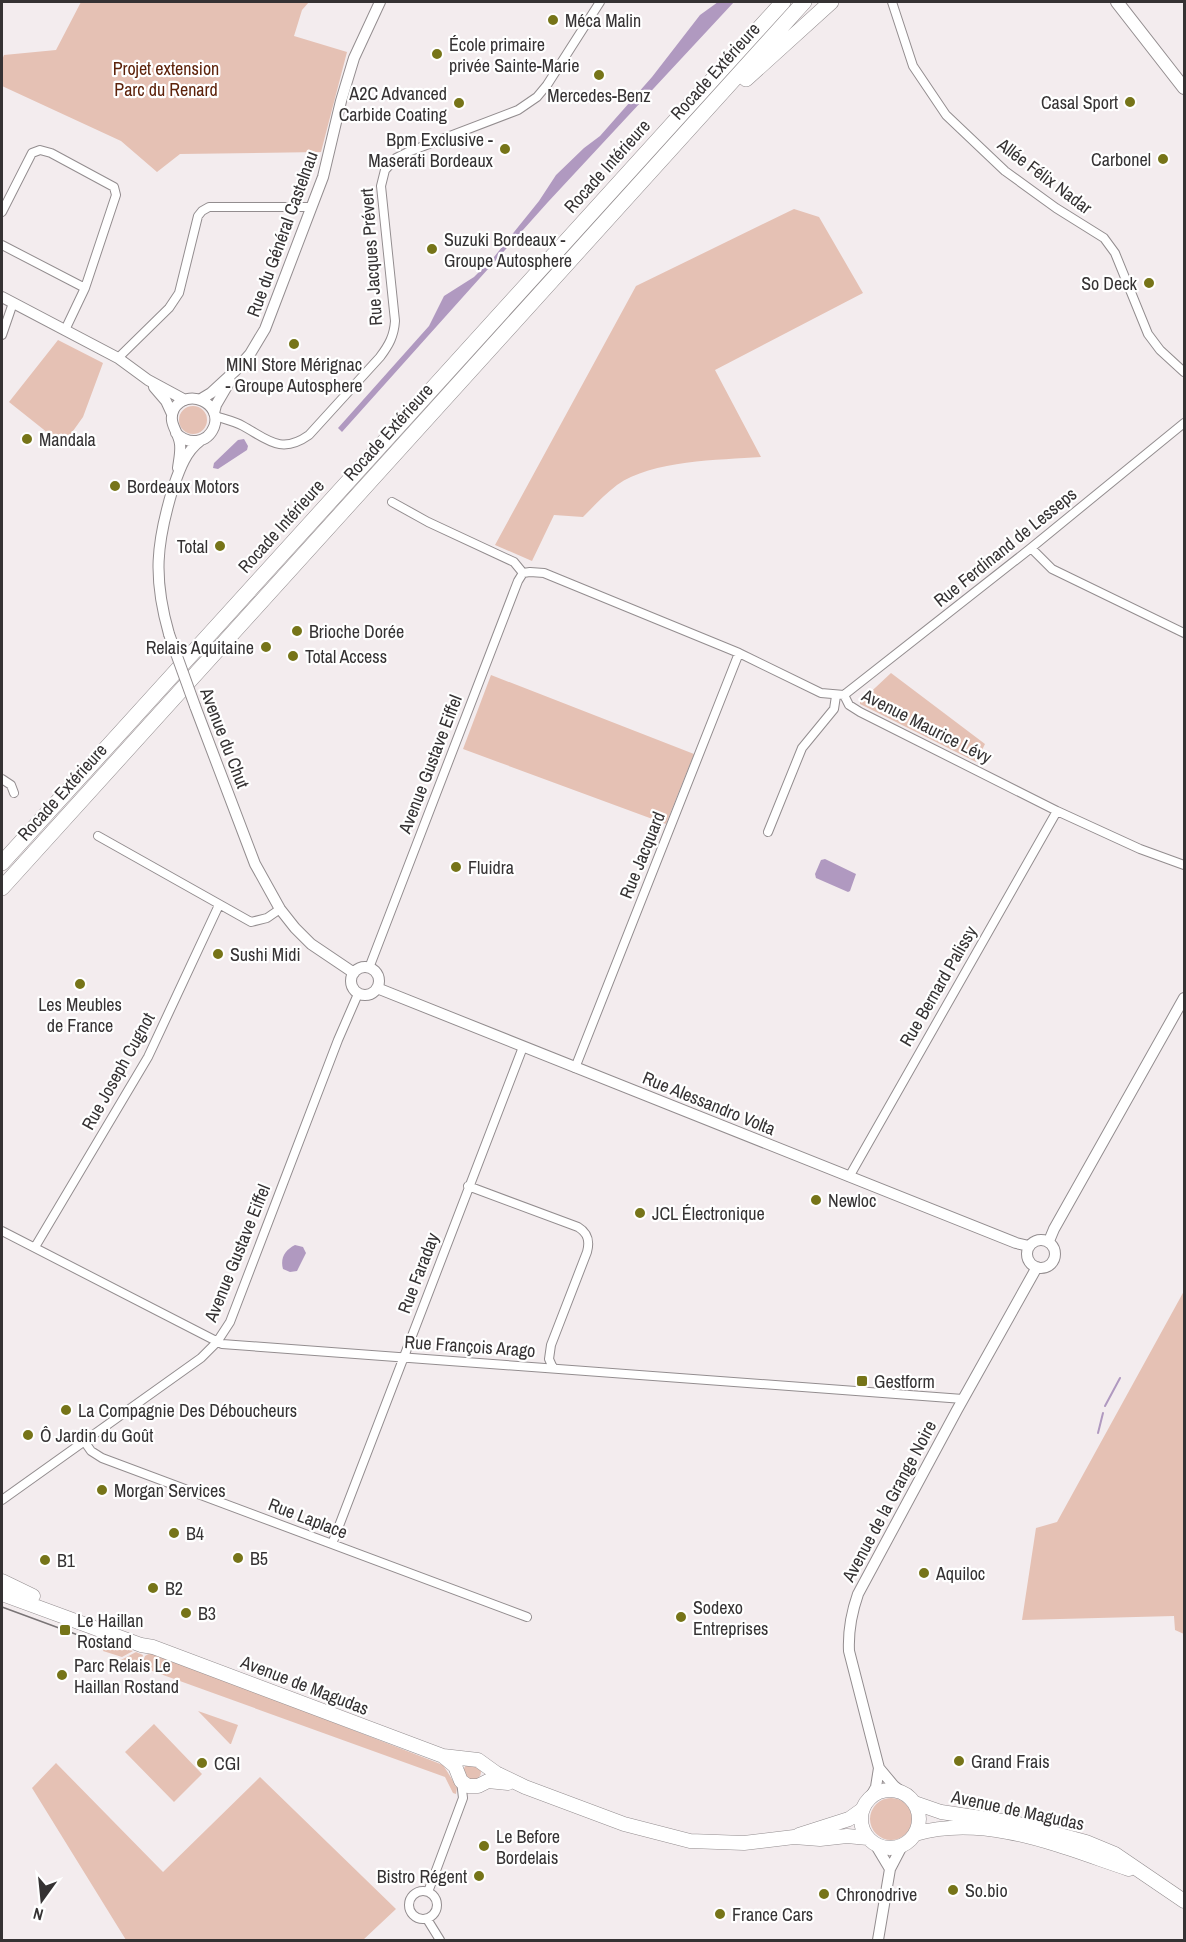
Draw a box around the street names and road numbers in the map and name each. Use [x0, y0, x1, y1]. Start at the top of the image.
street label: Rocade Extérieure [665, 17, 765, 125]
street label: Rocade Intérieure [558, 114, 656, 218]
street label: Allée Félix Nadar [992, 132, 1098, 220]
street label: Rue du Général Castelnau [240, 148, 324, 320]
street label: Rue Jacques Prévert [354, 187, 388, 327]
street label: Rocade Extérieure [338, 378, 438, 486]
street label: Rocade Intérieure [232, 474, 330, 578]
street label: Rue Ferdinand de Lesseps [928, 481, 1082, 613]
street label: Avenue Maurice Lévy [857, 682, 997, 770]
street label: Avenue du Chut [194, 683, 256, 792]
street label: Avenue Gustave Eiffel [392, 691, 468, 838]
street label: Rocade Extérieure [12, 738, 112, 846]
street label: Rue Jacquard [613, 808, 671, 902]
street label: Rue Bernard Palissy [893, 921, 983, 1051]
street label: Rue Joseph Cugnot [75, 1008, 161, 1134]
street label: Rue Alessandro Volta [639, 1065, 779, 1141]
street label: Avenue Gustave Eiffel [198, 1180, 276, 1326]
street label: Rue Faraday [391, 1228, 445, 1317]
street label: Rue François Arago [404, 1329, 536, 1363]
street label: Avenue de la Grange Noire [835, 1416, 942, 1587]
street label: Rue Laplace [265, 1491, 351, 1545]
street label: Avenue de Magudas [236, 1649, 373, 1721]
street label: Avenue de Magudas [948, 1784, 1087, 1836]

